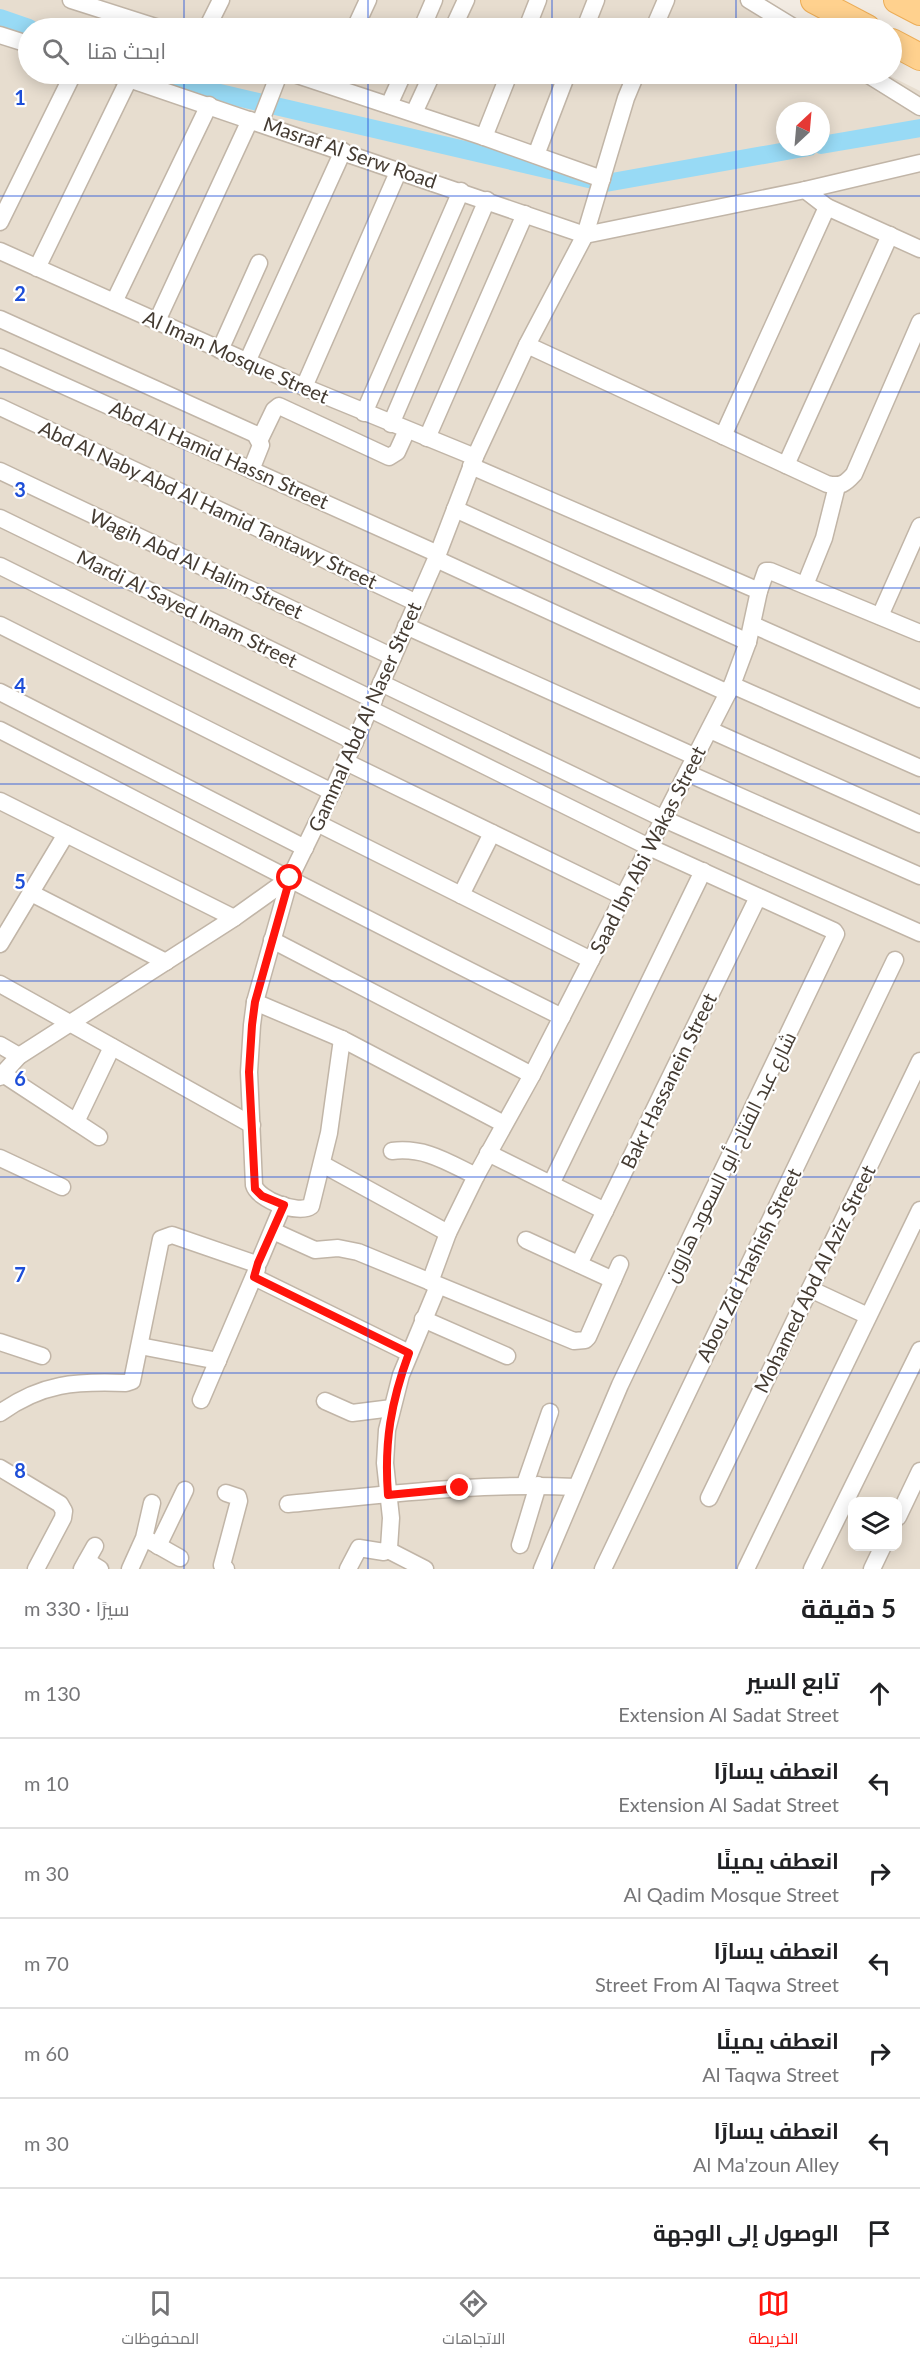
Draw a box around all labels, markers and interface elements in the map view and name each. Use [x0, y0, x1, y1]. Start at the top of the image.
search box [18, 18, 902, 84]
icon: search [39, 35, 72, 68]
text: ابحث هنا [87, 37, 166, 64]
text: 1 [14, 85, 26, 109]
north arrow [776, 102, 830, 156]
street label: Masraf Al Serw Road [261, 111, 440, 193]
text: 2 [14, 281, 26, 305]
street label: Al Iman Mosque Street [140, 304, 333, 408]
street label: Abd Al Hamid Hassn Street [106, 395, 333, 513]
street label: Abd Al Naby Abd Al Hamid Tantawy Street [36, 415, 381, 593]
text: 3 [14, 477, 26, 501]
street label: Wagih Abd Al Halim Street [86, 503, 307, 623]
street label: Mardi Al Sayed Imam Street [73, 544, 302, 672]
street label: Gammal Abd Al Naser Street [302, 598, 426, 835]
text: 4 [14, 673, 26, 697]
street label: Saad Ibn Abi Wakas Street [584, 742, 710, 957]
route start [276, 864, 302, 890]
text: 5 [14, 869, 26, 893]
street label: Bakr Hassanein Street [615, 989, 721, 1172]
street label: شارع عبد الفتاح أبو السعود هارون [658, 1028, 803, 1287]
text: 6 [14, 1066, 26, 1090]
street label: Mohamed Abd Al Aziz Street [748, 1161, 880, 1396]
street label: Abou Zid Hashish Street [691, 1164, 805, 1365]
text: 7 [14, 1262, 26, 1286]
text: 8 [14, 1458, 26, 1482]
route end [446, 1474, 472, 1500]
map controls [848, 1497, 902, 1551]
button: layers [848, 1497, 902, 1551]
text: 5 دقيقة [801, 1592, 896, 1624]
text: سيرًا · 330 m [24, 1596, 130, 1620]
text: تابع السير [746, 1667, 839, 1694]
icon: ahead [863, 1677, 896, 1710]
text: 130 m [24, 1681, 80, 1705]
text: Extension Al Sadat Street [618, 1702, 839, 1726]
text: انعطف يسارًا [714, 1757, 839, 1784]
icon: left [863, 1767, 896, 1800]
text: 10 m [24, 1771, 69, 1795]
text: Extension Al Sadat Street [618, 1792, 839, 1816]
text: انعطف يمينًا [716, 1847, 839, 1874]
icon: right [863, 1857, 896, 1890]
text: 30 m [24, 1861, 69, 1885]
text: Al Qadim Mosque Street [623, 1882, 839, 1906]
text: انعطف يسارًا [714, 1937, 839, 1964]
icon: left [863, 1947, 896, 1980]
text: 70 m [24, 1951, 69, 1975]
text: Street From Al Taqwa Street [595, 1972, 839, 1996]
text: انعطف يمينًا [716, 2027, 839, 2054]
icon: right [863, 2037, 896, 2070]
text: 60 m [24, 2041, 69, 2065]
text: Al Taqwa Street [702, 2062, 839, 2086]
text: انعطف يسارًا [714, 2117, 839, 2144]
icon: left [863, 2127, 896, 2160]
text: 30 m [24, 2131, 69, 2155]
text: Al Ma'zoun Alley [693, 2152, 839, 2176]
icon: arrive [863, 2217, 896, 2250]
text: الوصول إلى الوجهة [653, 2219, 839, 2246]
tab: المحفوظات [121, 2287, 199, 2353]
tab: الاتجاهات [442, 2287, 506, 2353]
tab: الخريطة [749, 2287, 799, 2353]

